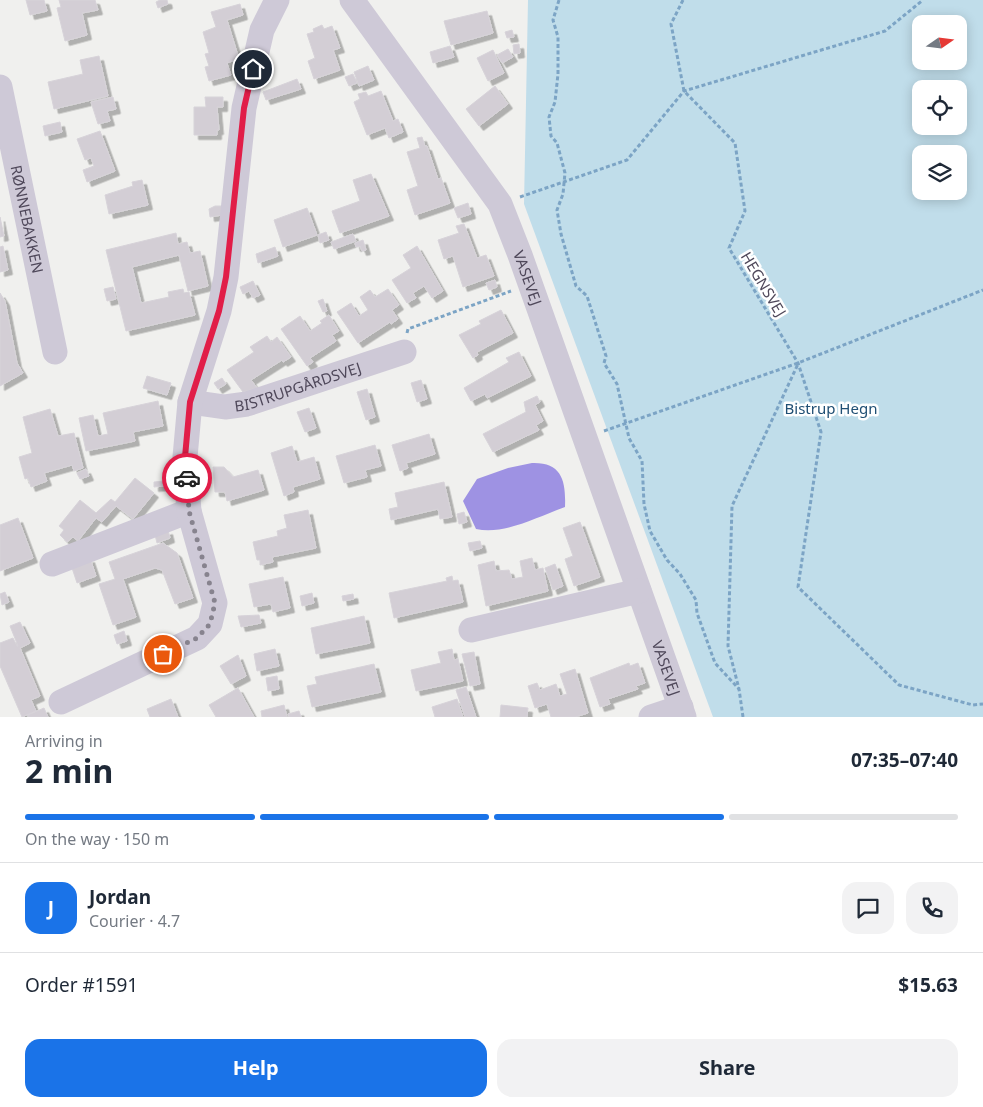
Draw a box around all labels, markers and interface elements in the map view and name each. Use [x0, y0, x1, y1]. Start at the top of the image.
north arrow [912, 15, 968, 70]
map controls [912, 15, 967, 200]
pin [232, 48, 274, 90]
icon: home [239, 55, 267, 83]
button: locate [912, 80, 967, 135]
button: layers [912, 145, 967, 200]
street label: RØNNEBAKKEN [6, 163, 48, 275]
street label: VASEVEJ [509, 247, 547, 308]
street label: HEGNSVEJ [737, 248, 791, 320]
street label: BISTRUPGÅRDSVEJ [233, 357, 364, 416]
park label: Bistrup Hegn [785, 398, 877, 418]
courier [162, 453, 212, 503]
icon: car [173, 464, 201, 492]
pin [142, 633, 184, 675]
street label: VASEVEJ [648, 638, 686, 698]
icon: bag [149, 640, 177, 668]
text: Arriving in [25, 730, 103, 752]
text: 07:35–07:40 [851, 747, 958, 773]
text: 2 min [25, 749, 113, 792]
text: On the way · 150 m [25, 828, 169, 850]
button: chat [842, 882, 894, 934]
button: phone [906, 882, 958, 934]
text: Jordan [89, 884, 151, 910]
text: J [48, 895, 54, 921]
text: Courier · 4.7 [89, 910, 180, 932]
text: Order #1591 [25, 972, 138, 998]
text: $15.63 [898, 972, 958, 998]
button: Help [25, 1039, 487, 1097]
button: Share [497, 1039, 958, 1097]

